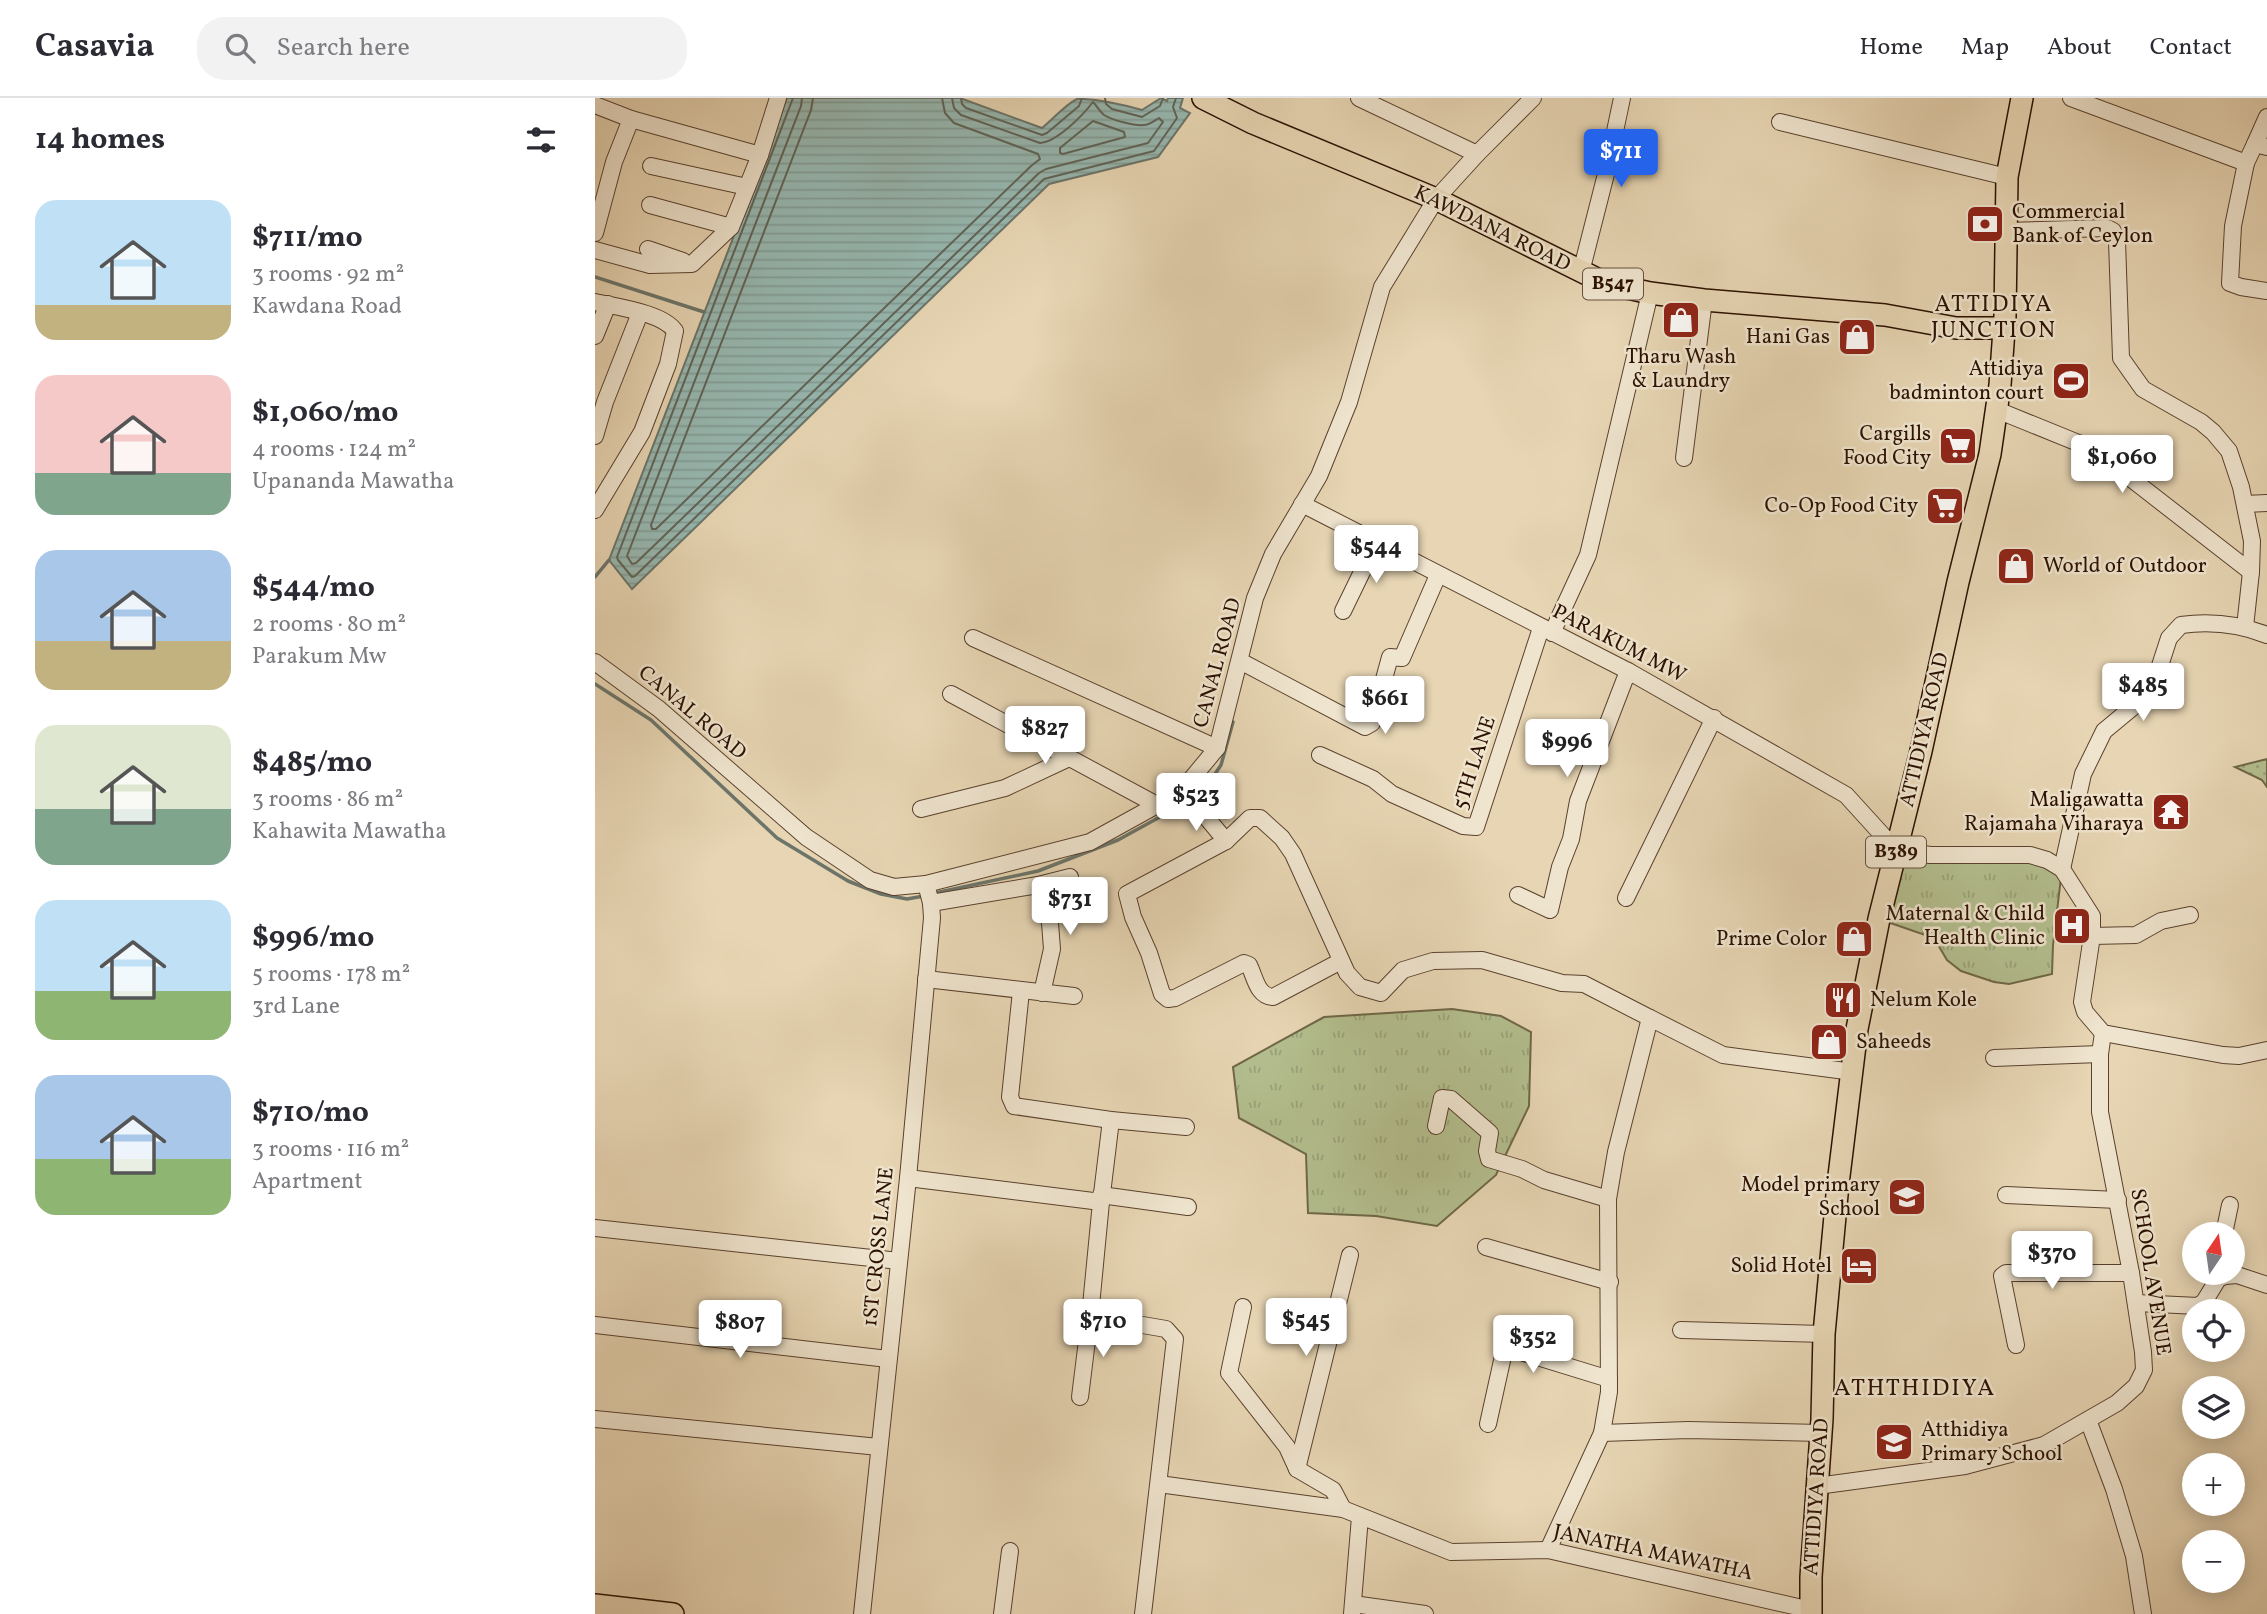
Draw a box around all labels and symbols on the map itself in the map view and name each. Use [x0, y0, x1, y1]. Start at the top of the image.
pin: $711 [1580, 130, 1662, 189]
street label: KAWDANA ROAD [1409, 178, 1575, 280]
place label: Commercial Bank of Ceylon [2012, 198, 2153, 251]
bank icon: Commercial Bank of Ceylon [1964, 203, 2006, 245]
road number: B547 [1583, 268, 1643, 300]
district label: ATTIDIYA JUNCTION [1931, 289, 2057, 347]
shop icon: Tharu Wash & Laundry [1660, 299, 1702, 341]
shop icon: Hani Gas [1836, 316, 1878, 358]
place label: Hani Gas [1746, 323, 1830, 352]
place label: Tharu Wash & Laundry [1626, 343, 1736, 396]
place label: Attidiya badminton court [1889, 355, 2044, 408]
sports icon: Attidiya badminton court [2050, 360, 2092, 402]
place label: Cargills Food City [1843, 420, 1932, 473]
supermarket icon: Cargills Food City [1937, 425, 1979, 467]
pin: $1,060 [2065, 436, 2179, 495]
supermarket icon: Co-Op Food City [1924, 485, 1966, 527]
place label: Co-Op Food City [1764, 492, 1919, 521]
pin: $544 [1335, 526, 1417, 585]
shop icon: World of Outdoor [1995, 545, 2037, 587]
place label: World of Outdoor [2043, 552, 2207, 581]
street label: CANAL ROAD [1187, 595, 1249, 731]
street label: PARAKUM MW [1547, 598, 1691, 690]
street label: ATTIDIYA ROAD [1893, 650, 1957, 810]
street label: CANAL ROAD [632, 659, 752, 767]
pin: $485 [2102, 664, 2184, 723]
pin: $661 [1344, 676, 1426, 736]
pin: $827 [1004, 706, 1086, 766]
street label: 5TH LANE [1446, 713, 1504, 813]
pin: $996 [1526, 720, 1608, 779]
pin: $523 [1155, 774, 1237, 833]
place label: Maligawatta Rajamaha Viharaya [1964, 786, 2144, 839]
temple icon: Maligawatta Rajamaha Viharaya [2150, 791, 2192, 833]
road number: B389 [1866, 836, 1926, 867]
pin: $731 [1029, 878, 1111, 937]
place label: Maternal & Child Health Clinic [1885, 900, 2045, 953]
hospital icon: Maternal & Child Health Clinic [2051, 905, 2093, 947]
shop icon: Prime Color [1833, 918, 1875, 960]
place label: Prime Color [1716, 925, 1827, 954]
restaurant icon: Nelum Kole [1822, 979, 1864, 1021]
place label: Nelum Kole [1870, 986, 1977, 1015]
shop icon: Saheeds [1808, 1021, 1850, 1063]
place label: Saheeds [1856, 1028, 1931, 1057]
street label: 1ST CROSS LANE [856, 1166, 902, 1328]
place label: Model primary School [1741, 1171, 1881, 1224]
school or university icon: Model primary School [1886, 1176, 1928, 1218]
street label: SCHOOL AVENUE [2122, 1186, 2178, 1358]
north arrow [2182, 1222, 2245, 1284]
pin: $370 [2011, 1232, 2093, 1291]
hotel icon: Solid Hotel [1838, 1245, 1880, 1287]
place label: Solid Hotel [1730, 1252, 1832, 1281]
pin: $545 [1265, 1298, 1347, 1358]
pin: $807 [699, 1300, 781, 1360]
pin: $710 [1062, 1300, 1144, 1359]
pin: $352 [1492, 1316, 1574, 1375]
district label: ATHTHIDIYA [1834, 1372, 1996, 1406]
place label: Atthidiya Primary School [1921, 1416, 2062, 1469]
street label: ATTIDIYA ROAD [1797, 1417, 1837, 1577]
school or university icon: Atthidiya Primary School [1873, 1421, 1915, 1463]
street label: JANATHA MAWATHA [1551, 1518, 1756, 1588]

